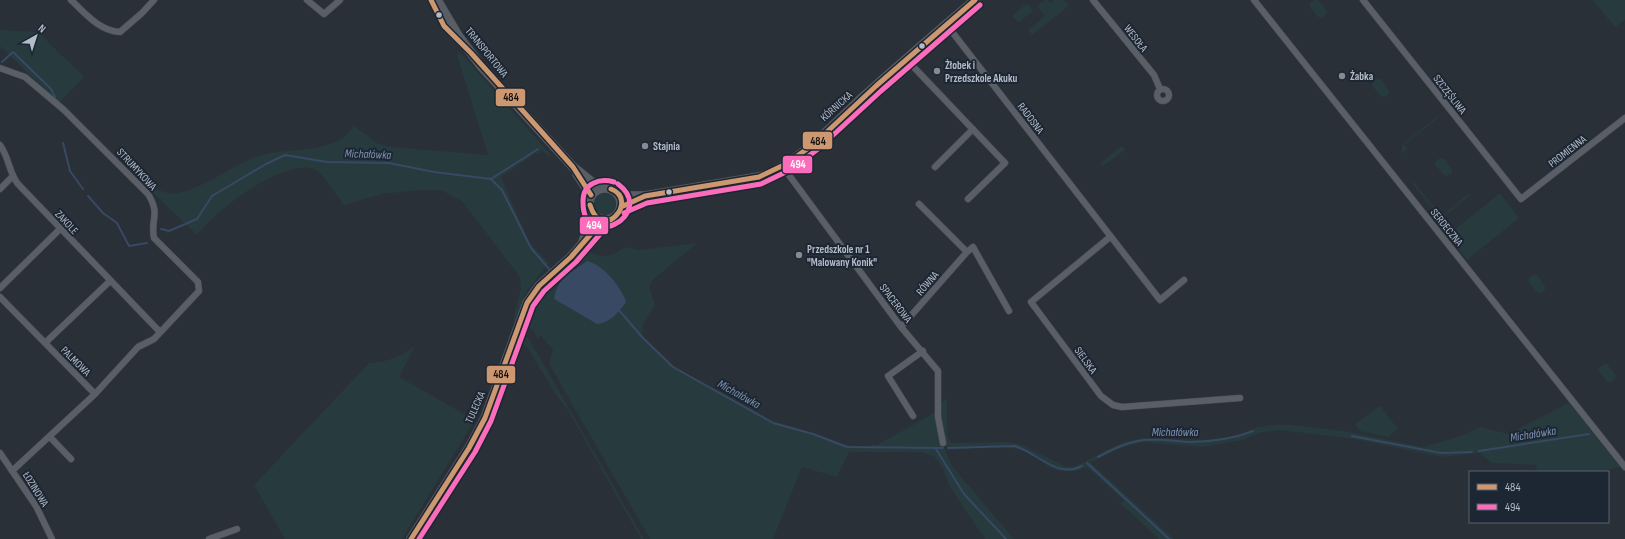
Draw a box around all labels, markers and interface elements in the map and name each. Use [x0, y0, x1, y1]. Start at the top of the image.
unlabelled marker [434, 10, 444, 20]
north arrow [16, 16, 56, 56]
text: N [36, 22, 48, 36]
street label: WESOŁA [1121, 22, 1150, 55]
street label: TRANSPORTOWA [462, 25, 511, 80]
unlabelled marker [917, 41, 927, 51]
place label: Żłobek i Przedszkole Akuku [945, 59, 1018, 85]
marker: Żłobek i Przedszkole Akuku [932, 66, 942, 76]
place label: Żabka [1350, 70, 1374, 83]
marker: Żabka [1337, 71, 1347, 81]
street label: SZCZĘŚLIWA [1430, 72, 1469, 117]
line badge: 484 [495, 88, 526, 107]
street label: KÓRNICKA [818, 89, 855, 124]
text: 484 [503, 91, 519, 104]
street label: RADOSNA [1015, 100, 1047, 137]
line badge: 484 [802, 131, 833, 150]
street label: PROMIENNA [1546, 132, 1589, 170]
text: 484 [810, 135, 826, 148]
place label: Stajnia [653, 140, 680, 153]
marker: Stajnia [640, 141, 650, 151]
street label: STRUMYKOWA [114, 146, 159, 193]
water label: Michałówka [344, 146, 392, 163]
line badge: 494 [782, 155, 813, 174]
text: 494 [790, 158, 806, 171]
unlabelled marker [664, 187, 674, 197]
street label: SERDECZNA [1428, 206, 1466, 249]
street label: ZAKOLE [52, 208, 81, 237]
line badge: 494 [579, 216, 609, 235]
text: 494 [586, 219, 602, 232]
place label: Przedszkole nr 1 "Malowany Konik" [807, 243, 877, 269]
marker: Przedszkole nr 1 "Malowany Konik" [794, 250, 804, 260]
street label: RÓWNA [913, 268, 942, 298]
street label: SPACEROWA [877, 281, 915, 326]
street label: PALMOWA [58, 344, 93, 379]
street label: SIELSKA [1072, 344, 1100, 376]
line badge: 484 [486, 365, 516, 384]
text: 484 [493, 368, 509, 381]
water label: Michałówka [715, 377, 763, 412]
street label: TULECKA [463, 389, 488, 425]
water label: Michałówka [1509, 423, 1557, 446]
water label: Michałówka [1152, 425, 1198, 440]
street label: ŁOZINOWA [19, 469, 51, 509]
legend [1469, 471, 1609, 523]
text: 484 [1505, 480, 1521, 495]
text: 494 [1505, 500, 1520, 515]

